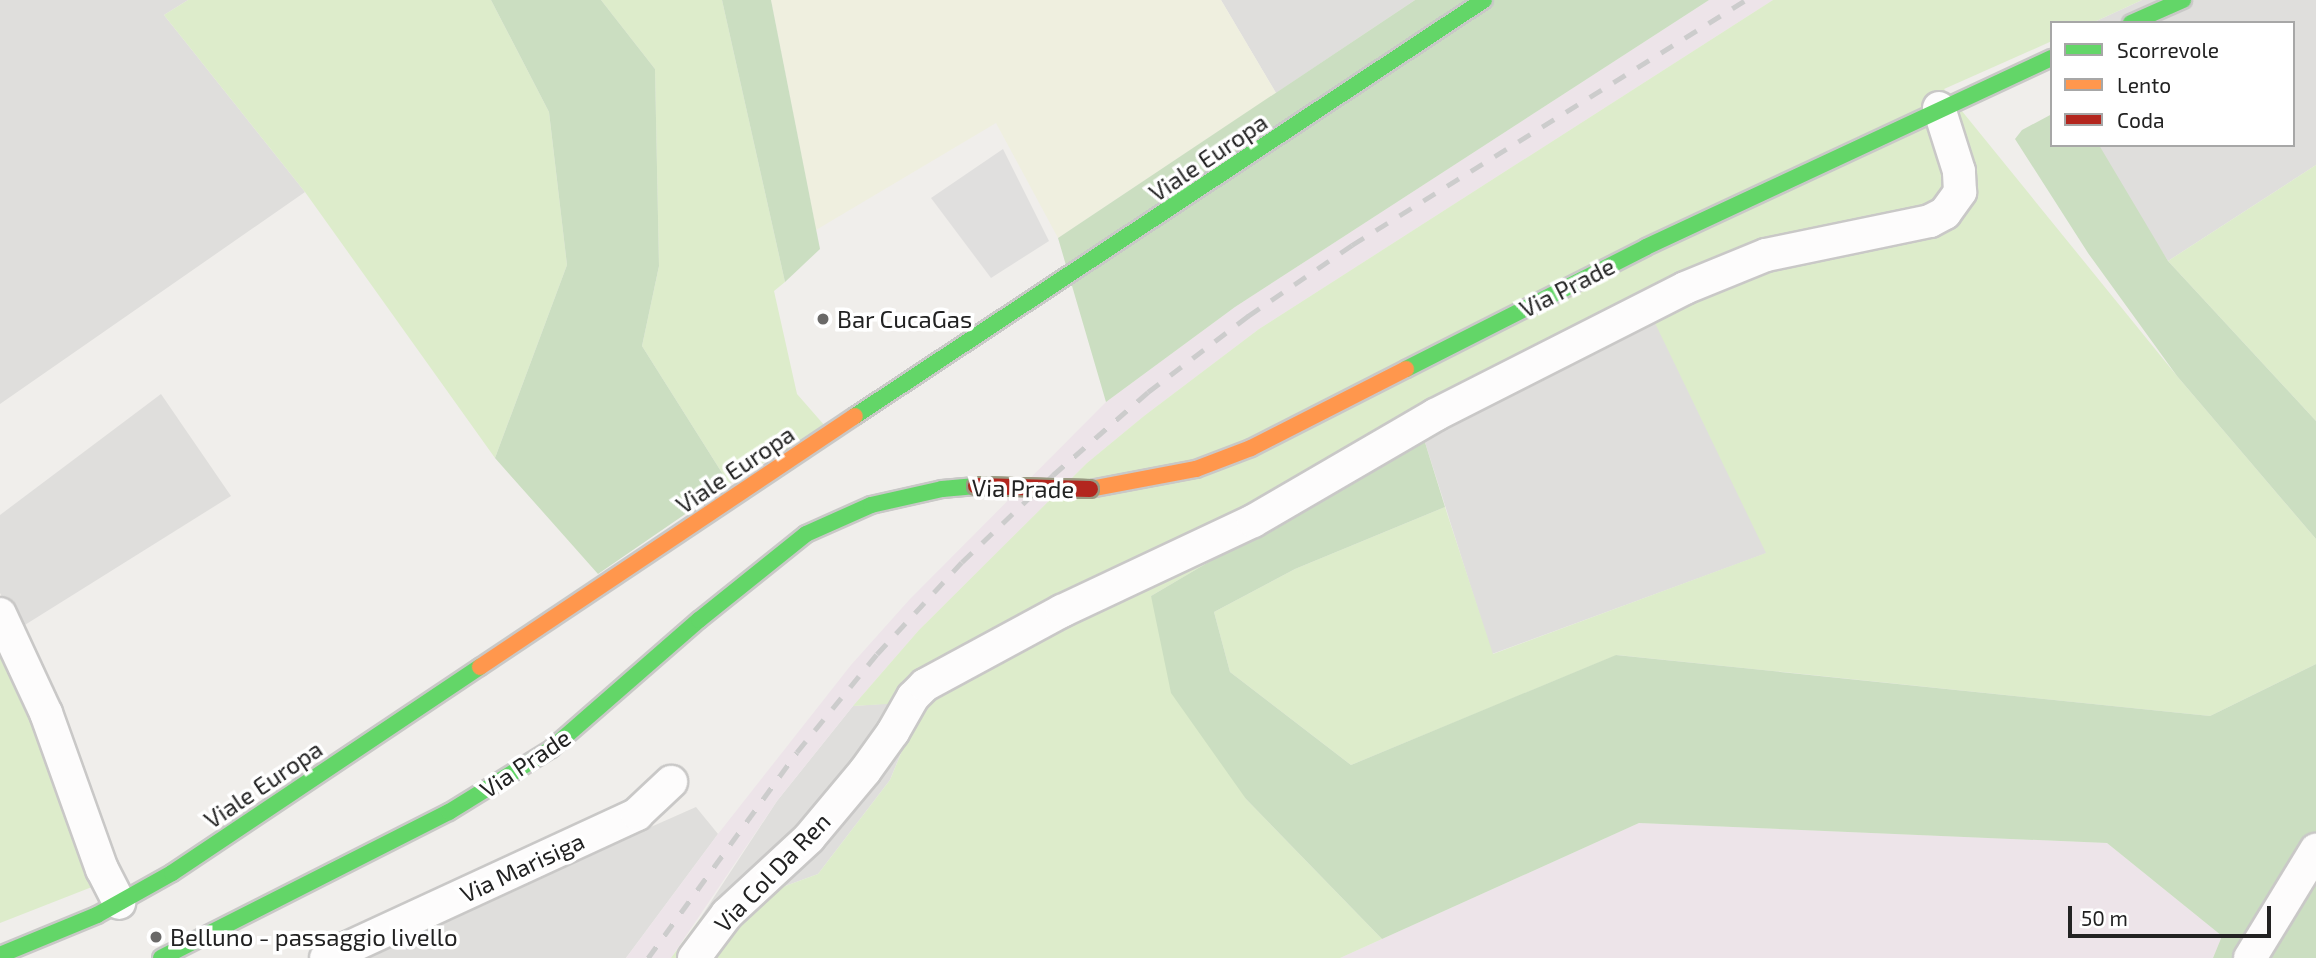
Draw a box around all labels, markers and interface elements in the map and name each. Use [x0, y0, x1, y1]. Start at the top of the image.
legend [2050, 21, 2295, 147]
text: Scorrevole [2117, 37, 2219, 62]
text: Lento [2117, 72, 2171, 97]
street label: Viale Europa [1143, 107, 1273, 207]
text: Coda [2117, 107, 2164, 132]
street label: Via Prade [1515, 251, 1619, 323]
place label: Bar CucaGas [837, 305, 973, 333]
marker: Bar CucaGas [815, 311, 831, 327]
street label: Viale Europa [670, 419, 800, 519]
street label: Via Prade [971, 473, 1075, 503]
street label: Via Prade [474, 722, 576, 804]
street label: Viale Europa [198, 734, 328, 834]
street label: Via Col Da Ren [708, 806, 836, 938]
street label: Via Marisiga [455, 826, 589, 908]
scale bar [2071, 892, 2274, 936]
text: 50 m [2081, 905, 2128, 930]
place label: Belluno - passaggio livello [170, 923, 458, 951]
marker: Belluno - passaggio livello [148, 929, 164, 945]

